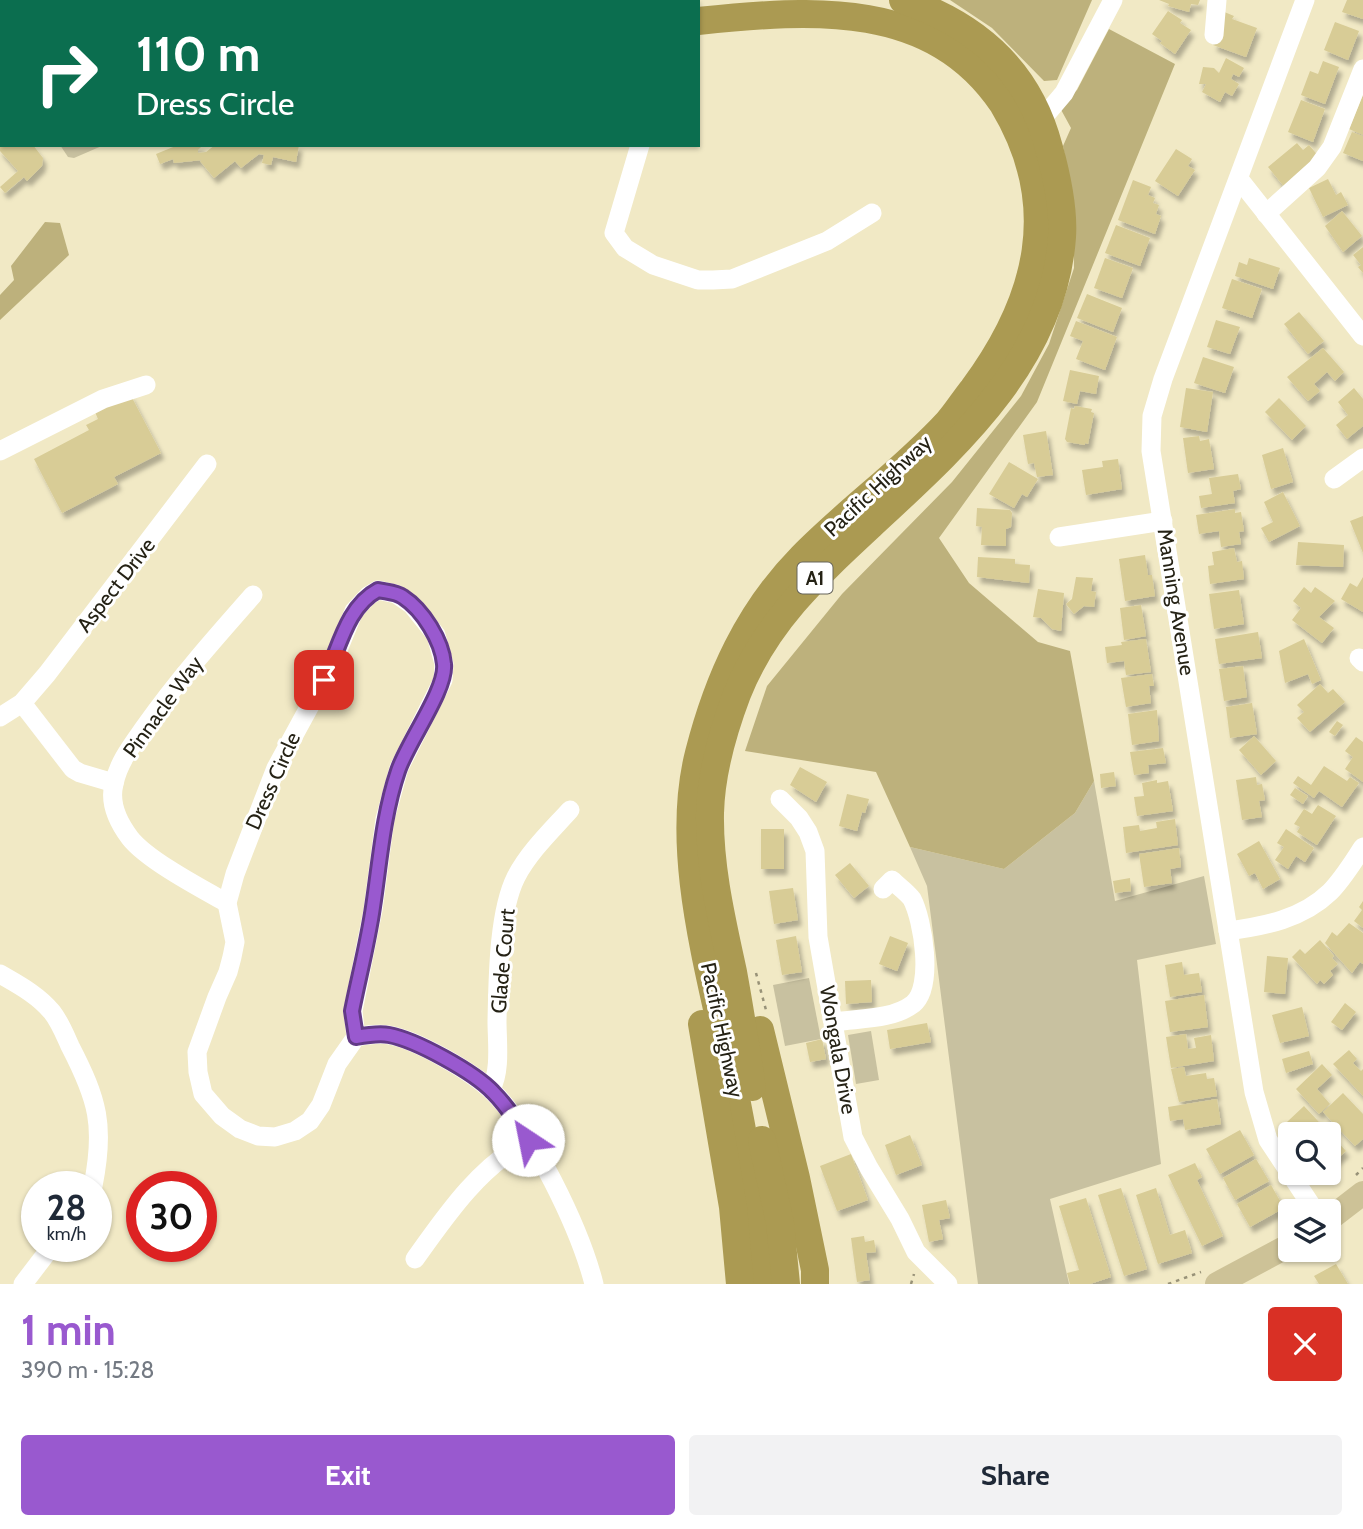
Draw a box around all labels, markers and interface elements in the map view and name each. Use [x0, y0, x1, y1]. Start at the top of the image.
text: 110 m [136, 24, 260, 83]
icon: right [21, 28, 112, 119]
text: Dress Circle [136, 84, 294, 123]
street label: Pacific Highway [819, 429, 937, 542]
street label: Manning Avenue [1153, 527, 1200, 677]
street label: Aspect Drive [71, 532, 160, 637]
road number: A1 [798, 562, 832, 594]
pin [294, 650, 354, 710]
street label: Pinnacle Way [117, 651, 208, 762]
icon: arrive [305, 661, 343, 699]
street label: Dress Circle [240, 728, 305, 833]
street label: Glade Court [485, 908, 520, 1014]
street label: Pacific Highway [696, 960, 749, 1100]
street label: Wongala Drive [815, 984, 862, 1116]
position arrow [491, 1103, 565, 1177]
map controls [1278, 1122, 1341, 1262]
button: search [1278, 1122, 1341, 1185]
speed limit sign: 30 [126, 1171, 217, 1262]
text: 28 [47, 1186, 86, 1229]
button: layers [1278, 1199, 1341, 1262]
text: km/h [47, 1223, 86, 1245]
text: 1 min [21, 1304, 116, 1356]
button: close [1268, 1307, 1342, 1381]
text: 390 m · 15:28 [21, 1356, 154, 1384]
button: Exit [21, 1435, 675, 1515]
button: Share [689, 1435, 1342, 1515]

